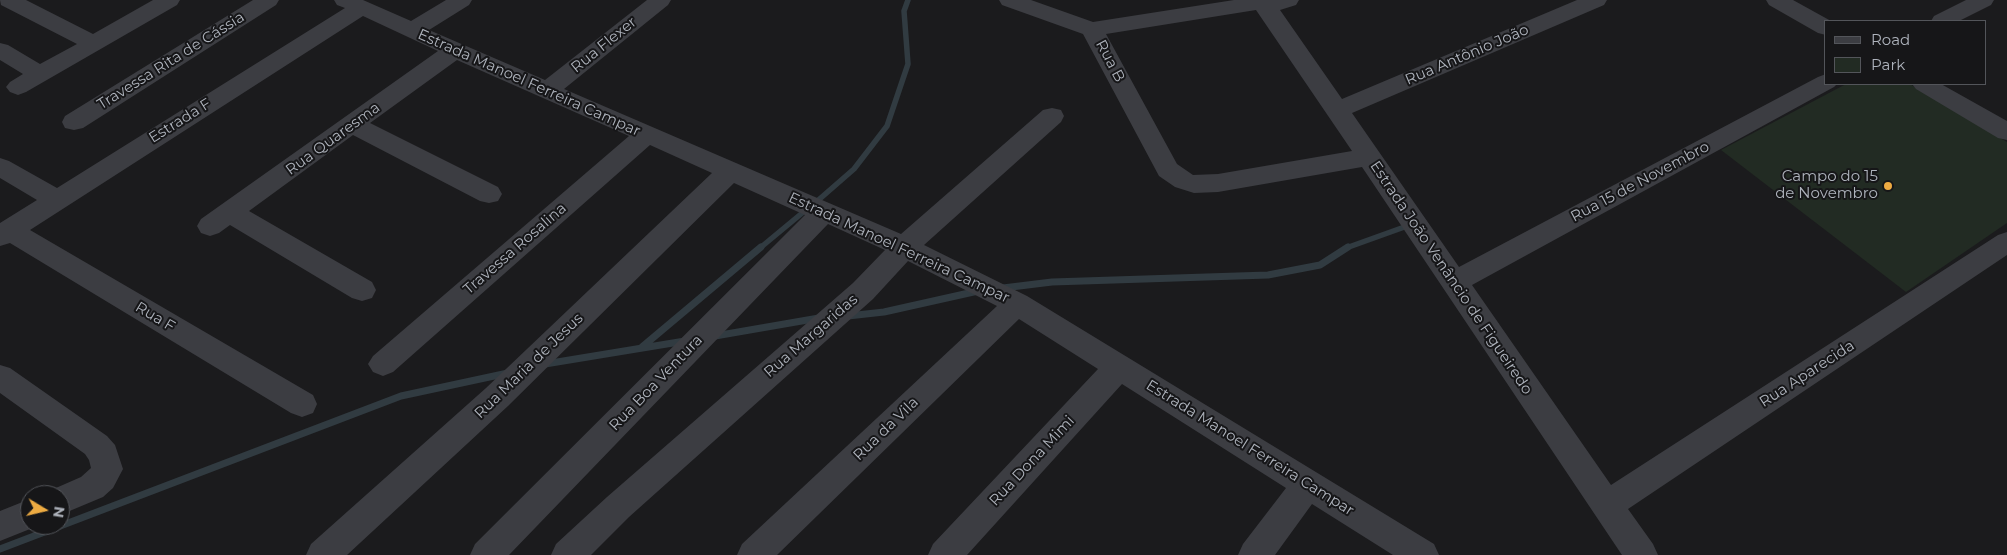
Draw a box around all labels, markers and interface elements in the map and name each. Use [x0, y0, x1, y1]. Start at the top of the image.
street label: Travessa Rita de Cássia [94, 8, 248, 114]
street label: Rua Flexer [568, 13, 640, 77]
legend [1824, 20, 1987, 85]
street label: Rua Antônio João [1403, 21, 1531, 89]
street label: Estrada Manoel Ferreira Campar [415, 26, 643, 140]
text: Road [1871, 30, 1910, 49]
street label: Rua B [1091, 37, 1129, 85]
text: Park [1871, 55, 1905, 74]
street label: Estrada F [146, 95, 214, 147]
street label: Rua Quaresma [282, 99, 384, 179]
street label: Rua 15 de Novembro [1568, 138, 1712, 226]
street label: Estrada João Venâncio de Figueiredo [1366, 158, 1536, 398]
place label: Campo do 15 de Novembro [1775, 168, 1878, 203]
marker: Campo do 15 de Novembro [1882, 180, 1894, 192]
street label: Estrada Manoel Ferreira Campar [786, 189, 1012, 307]
street label: Travessa Rosalina [460, 199, 570, 299]
street label: Rua Margaridas [761, 290, 861, 382]
street label: Rua F [132, 298, 178, 336]
street label: Rua Maria de Jesus [471, 309, 587, 423]
street label: Rua Boa Ventura [606, 331, 706, 435]
street label: Rua Aparecida [1756, 337, 1858, 411]
street label: Estrada Manoel Ferreira Campar [1143, 376, 1357, 520]
street label: Rua da Vila [850, 393, 922, 465]
street label: Rua Dona Mimi [986, 412, 1078, 510]
north arrow [20, 485, 70, 535]
text: N [49, 505, 69, 519]

